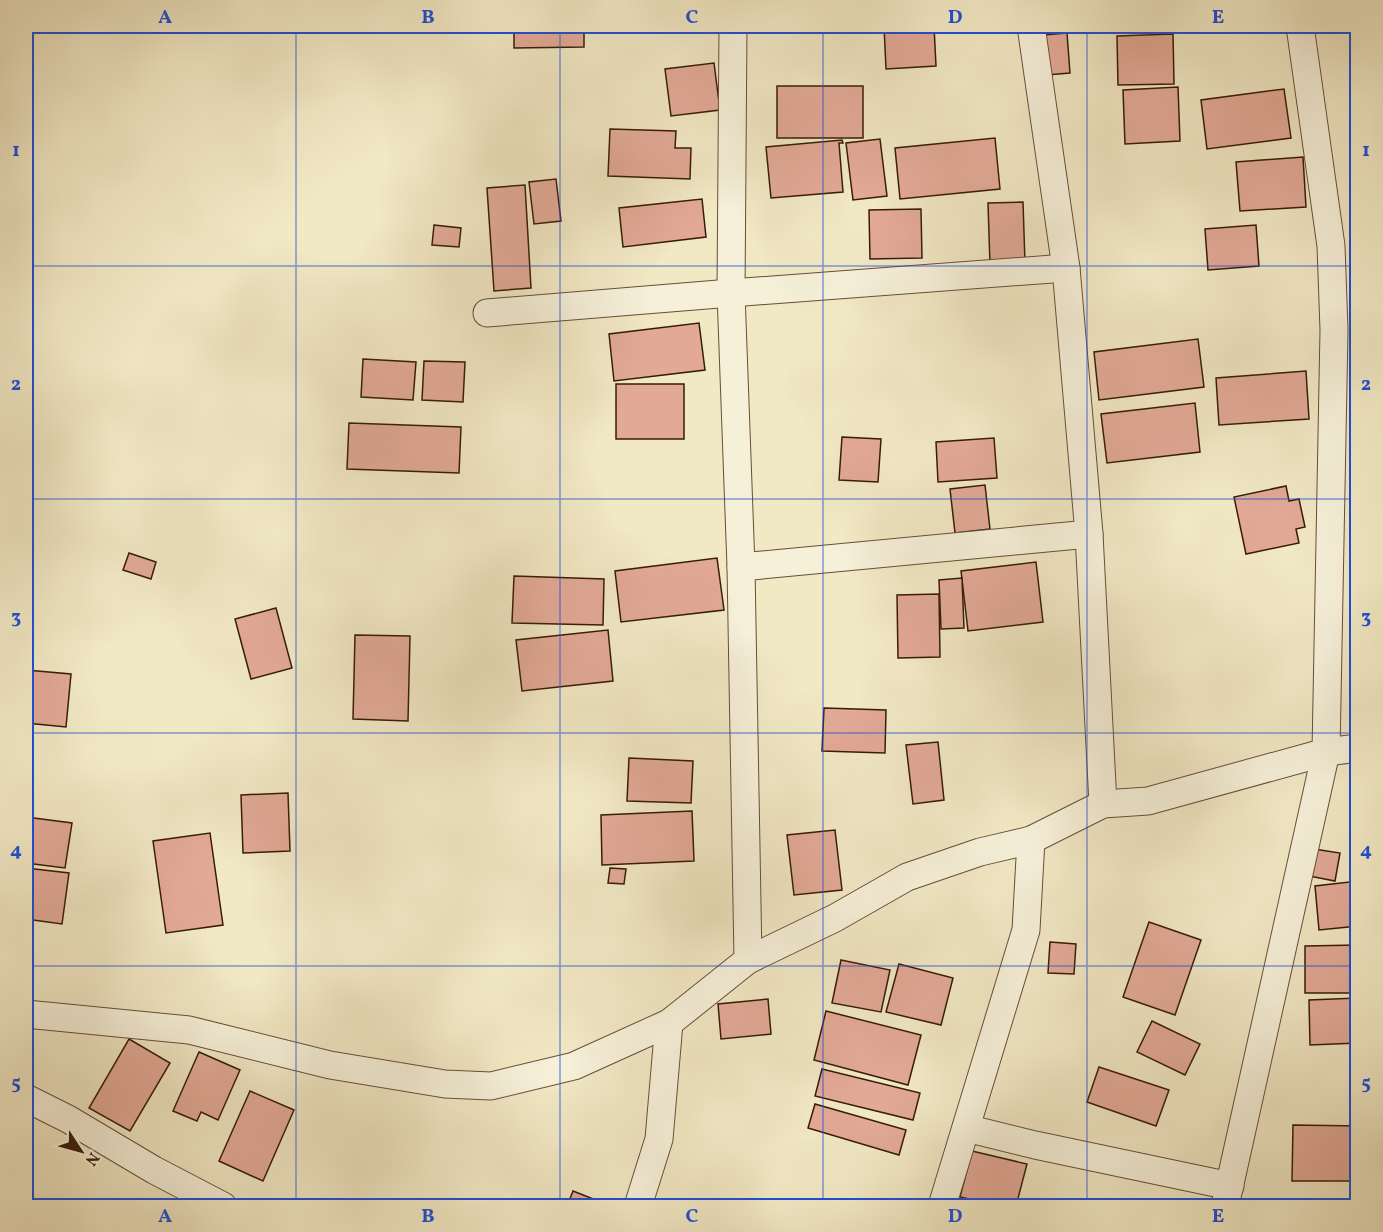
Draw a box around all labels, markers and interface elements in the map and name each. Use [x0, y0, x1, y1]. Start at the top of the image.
text: A [158, 4, 172, 32]
text: B [421, 4, 435, 32]
text: C [686, 4, 699, 32]
text: D [948, 4, 962, 32]
text: E [1212, 4, 1224, 32]
text: 1 [12, 137, 20, 165]
text: 1 [1362, 137, 1370, 165]
text: 2 [11, 371, 21, 399]
text: 2 [1361, 371, 1371, 399]
text: 3 [11, 604, 21, 632]
text: 3 [1361, 604, 1371, 632]
text: 4 [10, 837, 22, 865]
text: 4 [1360, 837, 1372, 865]
text: 5 [11, 1070, 21, 1098]
text: 5 [1361, 1070, 1371, 1098]
north arrow [51, 1121, 111, 1181]
text: N [79, 1147, 104, 1170]
text: A [158, 1203, 172, 1231]
text: B [421, 1203, 435, 1231]
text: C [686, 1203, 699, 1231]
text: D [948, 1203, 962, 1231]
text: E [1212, 1203, 1224, 1231]

